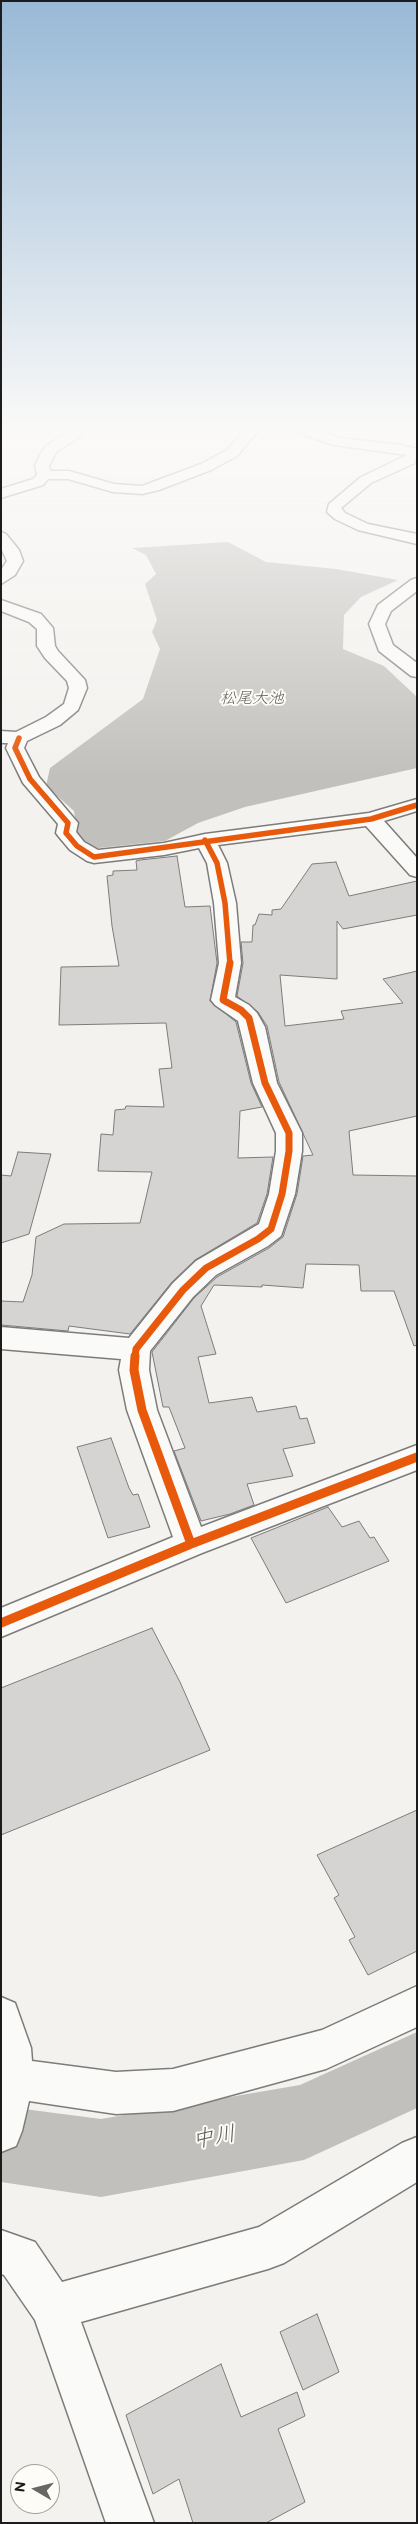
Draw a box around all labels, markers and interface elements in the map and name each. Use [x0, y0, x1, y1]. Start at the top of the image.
water label: 松尾大池 [220, 689, 284, 709]
water label: 中川 [190, 2121, 238, 2155]
north arrow [10, 2464, 60, 2514]
text: N [11, 2481, 30, 2493]

